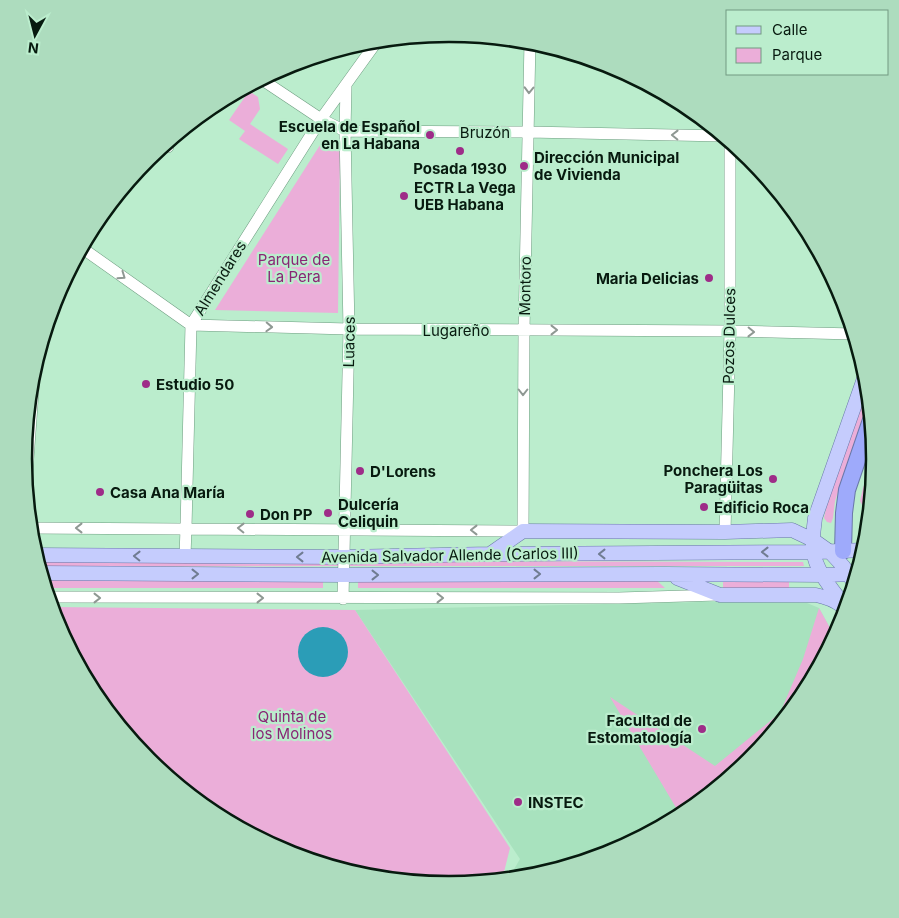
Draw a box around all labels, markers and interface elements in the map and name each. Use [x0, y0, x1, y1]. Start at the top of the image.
north arrow [10, 10, 60, 60]
legend [726, 10, 889, 75]
text: Calle [772, 20, 807, 39]
text: N [27, 39, 40, 57]
text: Parque [772, 45, 822, 64]
one-way arrow [524, 86, 534, 94]
place label: Escuela de Español en La Habana [279, 117, 420, 153]
street label: Bruzón [460, 123, 510, 142]
marker: Escuela de Español en La Habana [424, 129, 436, 141]
one-way arrow [670, 130, 678, 140]
marker: Posada 1930 [454, 145, 466, 157]
place label: Dirección Municipal de Vivienda [534, 148, 679, 184]
place label: Posada 1930 [413, 159, 507, 178]
marker: Dirección Municipal de Vivienda [518, 160, 530, 172]
place label: ECTR La Vega UEB Habana [414, 178, 516, 214]
marker: ECTR La Vega UEB Habana [398, 190, 410, 202]
street label: Almendares [190, 237, 250, 319]
park label: Parque de La Pera [258, 250, 330, 286]
street label: Montoro [515, 256, 535, 316]
place label: Maria Delicias [596, 269, 699, 288]
one-way arrow [116, 270, 126, 279]
marker: Maria Delicias [703, 272, 715, 284]
street label: Pozos Dulces [719, 288, 739, 384]
street label: Luaces [339, 316, 359, 368]
street label: Lugareño [423, 321, 489, 340]
one-way arrow [266, 322, 273, 332]
one-way arrow [550, 325, 558, 335]
one-way arrow [748, 326, 756, 337]
place label: Estudio 50 [156, 375, 234, 394]
marker: Estudio 50 [140, 378, 152, 390]
one-way arrow [518, 389, 528, 397]
place label: Ponchera Los Paragüitas [664, 461, 763, 497]
place label: D'Lorens [370, 462, 436, 481]
marker: D'Lorens [354, 465, 366, 477]
marker: Ponchera Los Paragüitas [767, 473, 779, 485]
place label: Casa Ana María [110, 483, 225, 502]
marker: Casa Ana María [94, 486, 106, 498]
place label: Dulcería Celiquin [338, 495, 399, 531]
place label: Edificio Roca [714, 498, 809, 517]
marker: Edificio Roca [698, 501, 710, 513]
place label: Don PP [260, 505, 313, 524]
marker: Dulcería Celiquin [322, 507, 334, 519]
marker: Don PP [244, 508, 256, 520]
one-way arrow [75, 523, 82, 533]
one-way arrow [237, 523, 245, 534]
one-way arrow [470, 525, 478, 535]
street label: Avenida Salvador Allende (Carlos III) [321, 543, 579, 567]
one-way arrow [761, 547, 768, 557]
one-way arrow [598, 549, 606, 559]
one-way arrow [133, 550, 141, 561]
one-way arrow [296, 552, 304, 562]
one-way arrow [192, 569, 199, 579]
one-way arrow [534, 569, 542, 579]
one-way arrow [372, 570, 379, 580]
one-way arrow [94, 593, 102, 603]
one-way arrow [256, 593, 264, 603]
one-way arrow [436, 593, 444, 603]
park label: Quinta de los Molinos [252, 707, 332, 743]
place label: Facultad de Estomatología [587, 711, 692, 747]
marker: Facultad de Estomatología [696, 723, 708, 735]
place label: INSTEC [528, 793, 584, 812]
marker: INSTEC [512, 796, 524, 808]

